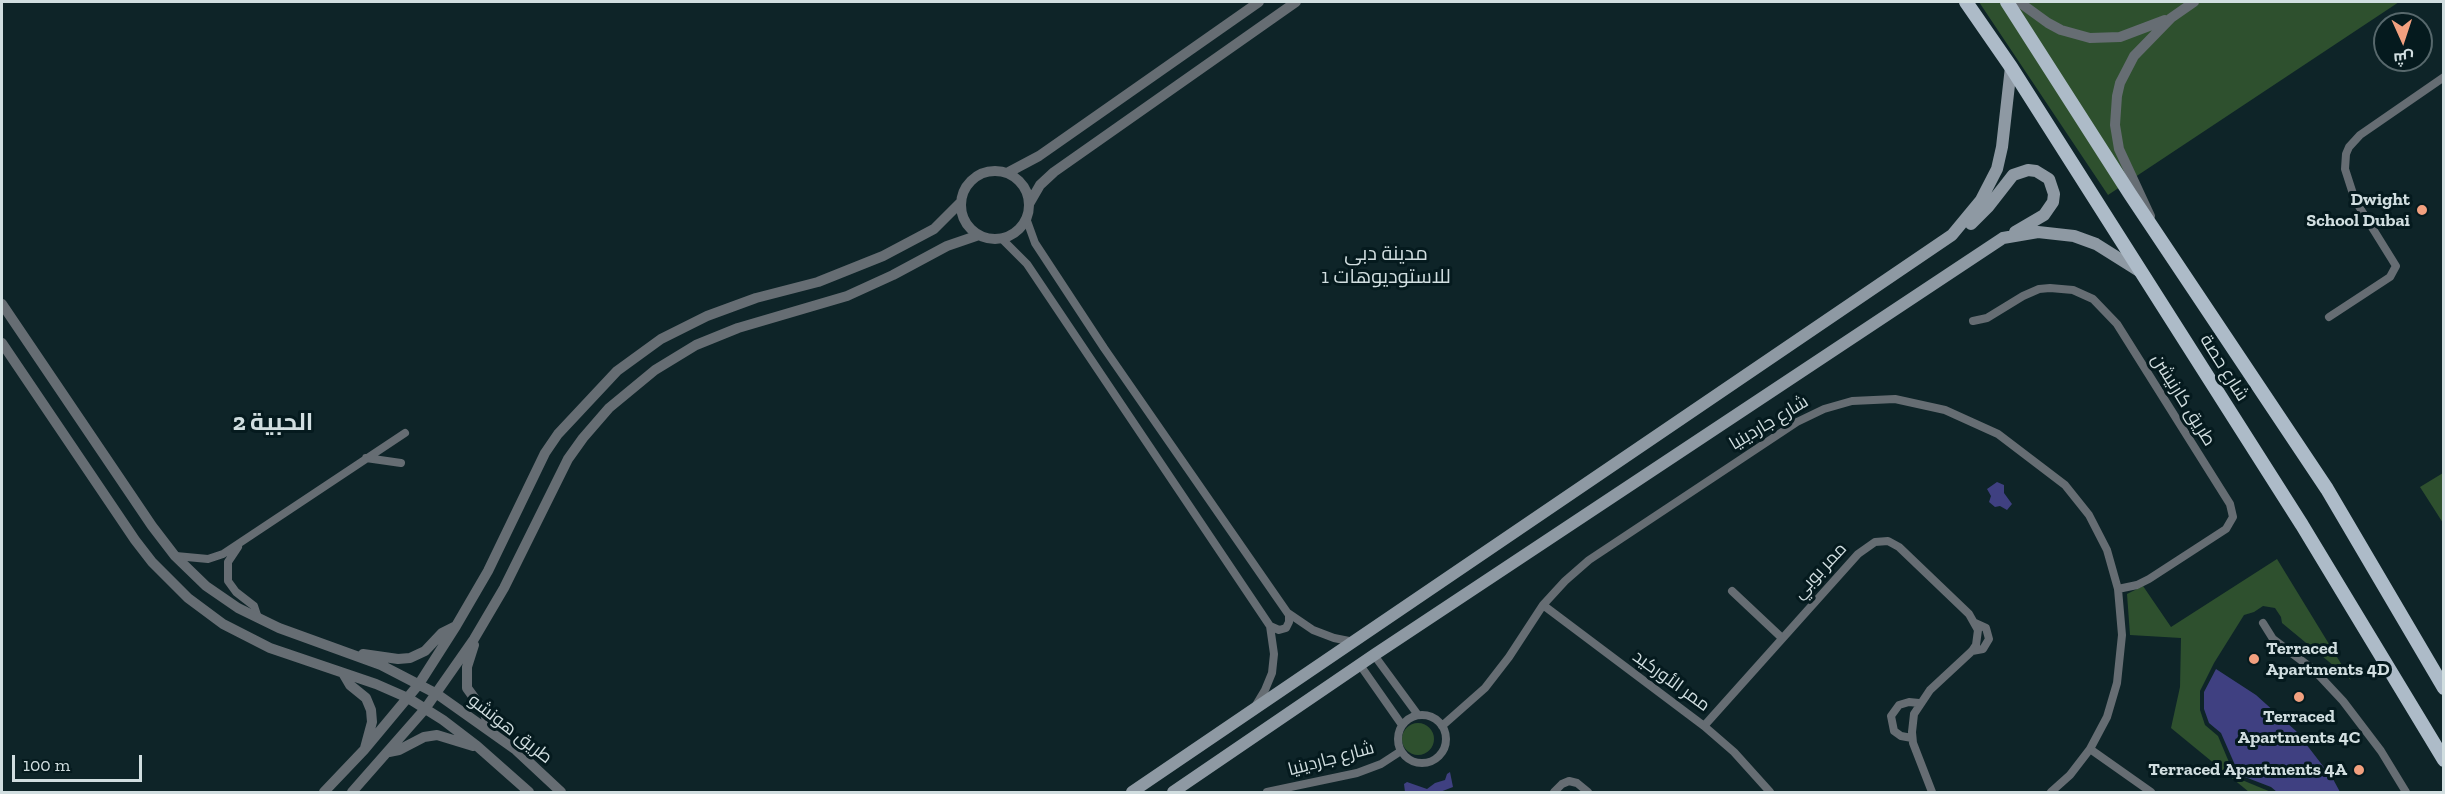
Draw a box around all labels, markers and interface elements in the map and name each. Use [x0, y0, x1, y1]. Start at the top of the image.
north arrow [2373, 12, 2433, 72]
text: ش [2393, 48, 2415, 69]
place label: Dwight School Dubai [2306, 189, 2410, 232]
marker: Dwight School Dubai [2415, 203, 2429, 217]
district label: مدينة دبي للاستوديوهات 1 [1321, 242, 1451, 289]
street label: شارع حصة [2195, 331, 2253, 405]
street label: طريق كارنيشن [2146, 350, 2220, 450]
street label: شارع جاردينيا [1726, 391, 1812, 455]
district label: الحبية 2 [233, 409, 313, 437]
street label: ممر بوبي [1789, 538, 1851, 604]
place label: Terraced Apartments 4D [2266, 638, 2389, 680]
street label: ممر الأوركيد [1628, 646, 1714, 716]
marker: Terraced Apartments 4D [2247, 652, 2261, 666]
street label: طريق هونشو [464, 690, 556, 768]
marker: Terraced Apartments 4C [2292, 690, 2306, 704]
place label: Terraced Apartments 4C [2238, 706, 2360, 748]
street label: شارع جاردينيا [1286, 737, 1376, 781]
scale bar [15, 743, 146, 781]
text: 100 m [23, 754, 70, 776]
place label: Terraced Apartments 4A [2148, 759, 2347, 781]
marker: Terraced Apartments 4A [2352, 763, 2366, 777]

